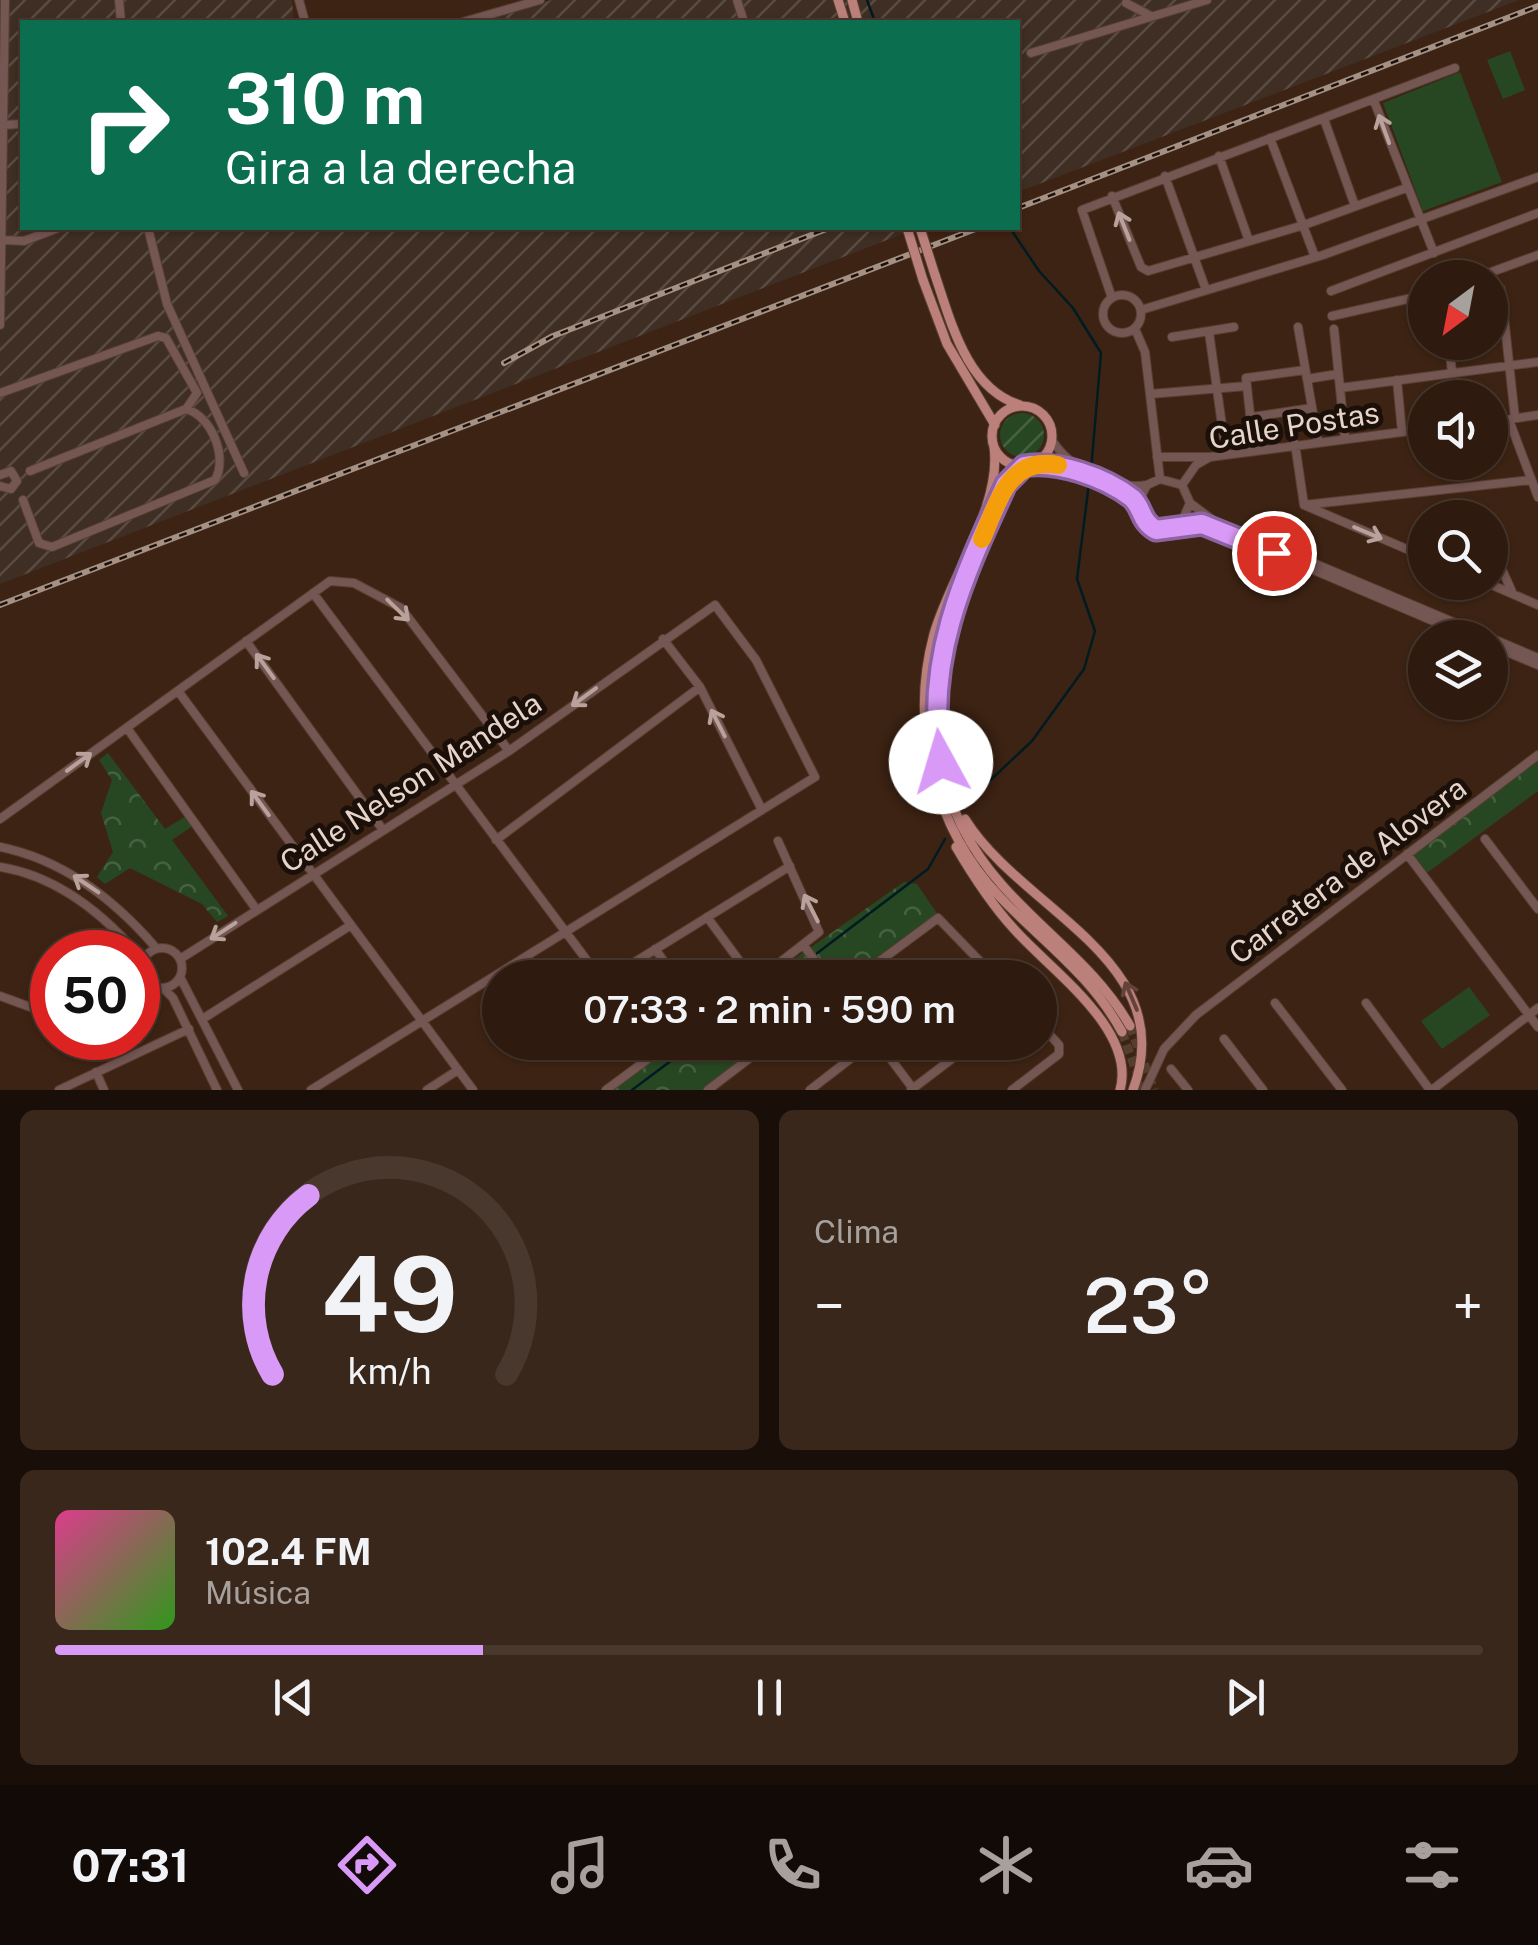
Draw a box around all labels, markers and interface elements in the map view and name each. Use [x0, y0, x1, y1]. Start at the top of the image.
text: 310 m [225, 57, 425, 140]
icon: right [60, 60, 190, 190]
one-way arrow [1374, 113, 1392, 145]
text: Gira a la derecha [225, 141, 576, 194]
one-way arrow [1114, 212, 1132, 242]
north arrow [1408, 260, 1508, 360]
map controls [1408, 260, 1508, 720]
button: sound [1408, 380, 1508, 480]
street label: Calle Postas [1206, 394, 1382, 456]
button: search [1408, 500, 1508, 600]
pin [1232, 511, 1317, 596]
one-way arrow [1352, 525, 1383, 543]
icon: arrive [1247, 526, 1302, 581]
one-way arrow [385, 597, 411, 621]
button: layers [1408, 620, 1508, 720]
one-way arrow [254, 653, 275, 680]
street label: Calle Nelson Mandela [273, 684, 548, 880]
one-way arrow [571, 686, 598, 707]
one-way arrow [708, 709, 727, 738]
position arrow [889, 710, 993, 814]
one-way arrow [65, 752, 92, 773]
street label: Carretera de Alovera [1222, 769, 1473, 971]
one-way arrow [250, 790, 271, 817]
one-way arrow [73, 874, 101, 895]
one-way arrow [801, 894, 820, 923]
one-way arrow [210, 920, 238, 941]
speed limit sign: 50 [30, 930, 160, 1060]
one-way arrow [1121, 981, 1139, 1012]
text: 07:33 · 2 min · 590 m [583, 987, 956, 1032]
text: Clima [814, 1213, 899, 1250]
text: 49 [321, 1233, 458, 1355]
text: 23° [1083, 1262, 1214, 1350]
text: − [814, 1274, 845, 1338]
text: + [1452, 1274, 1483, 1338]
text: km/h [347, 1350, 432, 1392]
text: 102.4 FM [205, 1529, 372, 1574]
text: Música [205, 1574, 311, 1611]
icon: previous [266, 1670, 321, 1725]
icon: pause [742, 1670, 797, 1725]
icon: next [1218, 1670, 1273, 1725]
icon: directions [332, 1830, 402, 1900]
icon: music [545, 1830, 615, 1900]
icon: phone [758, 1830, 828, 1900]
icon: climate [971, 1830, 1041, 1900]
icon: car [1184, 1830, 1254, 1900]
icon: filters [1397, 1830, 1467, 1900]
text: 07:31 [71, 1839, 189, 1892]

